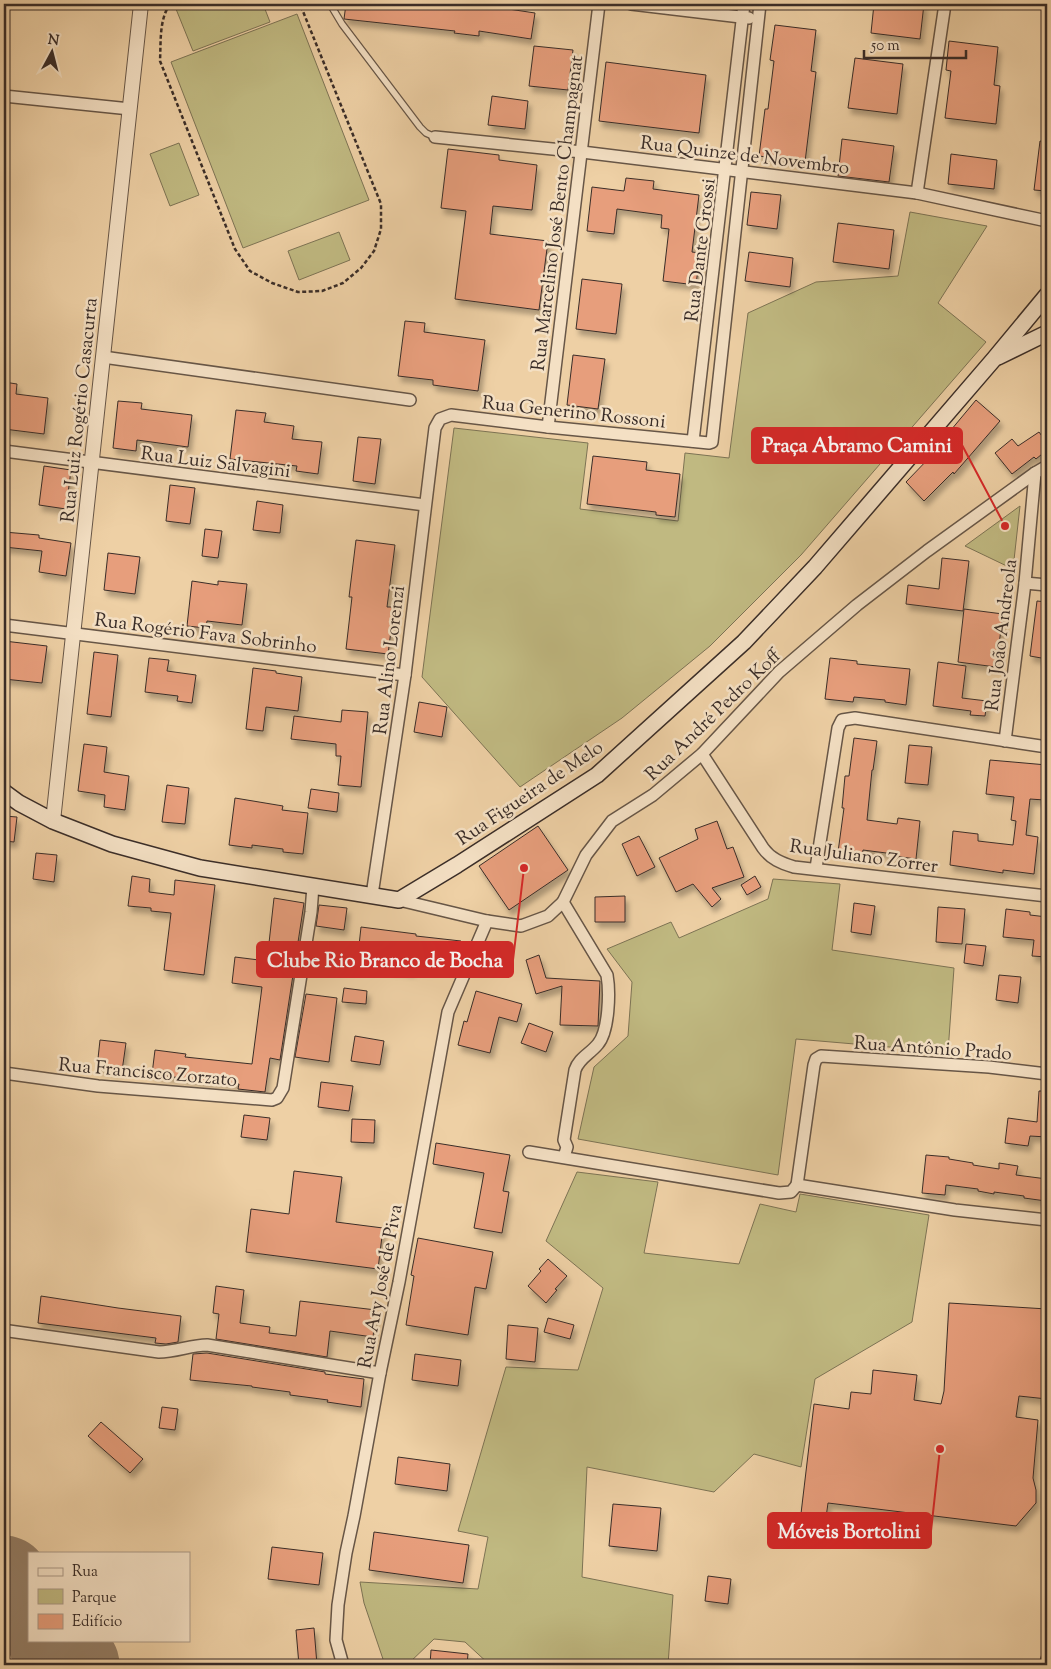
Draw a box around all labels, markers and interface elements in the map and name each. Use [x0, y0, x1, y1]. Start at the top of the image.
north arrow [28, 28, 78, 78]
scale bar [864, 28, 966, 60]
text: N [47, 30, 60, 52]
text: 50 m [870, 36, 900, 57]
street label: Rua Marcelino José Bento Champagnat [526, 53, 591, 373]
street label: Rua Quinze de Novembro [639, 130, 851, 183]
street label: Rua Dante Grossi [679, 177, 724, 324]
street label: Rua Luiz Rogério Casacurta [55, 296, 106, 524]
street label: Rua Generino Rossoni [481, 390, 667, 437]
callout: Praça Abramo Camini [752, 428, 962, 463]
text: Praça Abramo Camini [762, 433, 952, 462]
street label: Rua Luiz Salvagini [139, 441, 292, 486]
street label: Rua João Andreola [980, 557, 1025, 713]
street label: Rua Alino Lorenzi [368, 584, 413, 736]
street label: Rua Rogério Fava Sobrinho [93, 607, 318, 662]
street label: Rua André Pedro Koff [640, 643, 789, 788]
street label: Rua Figueira de Melo [452, 735, 609, 853]
street label: Rua Juliano Zorrer [788, 834, 940, 881]
callout: Clube Rio Branco de Bocha [257, 942, 513, 977]
text: Clube Rio Branco de Bocha [267, 948, 504, 977]
street label: Rua Antônio Prado [853, 1031, 1013, 1068]
street label: Rua Francisco Zorzato [57, 1052, 238, 1095]
street label: Rua Ary José de Piva [352, 1202, 411, 1371]
callout: Móveis Bortolini [768, 1513, 931, 1548]
text: Móveis Bortolini [778, 1519, 921, 1548]
legend [28, 1552, 190, 1642]
text: Rua [72, 1562, 98, 1583]
text: Parque [72, 1588, 116, 1609]
text: Edifício [72, 1612, 122, 1633]

